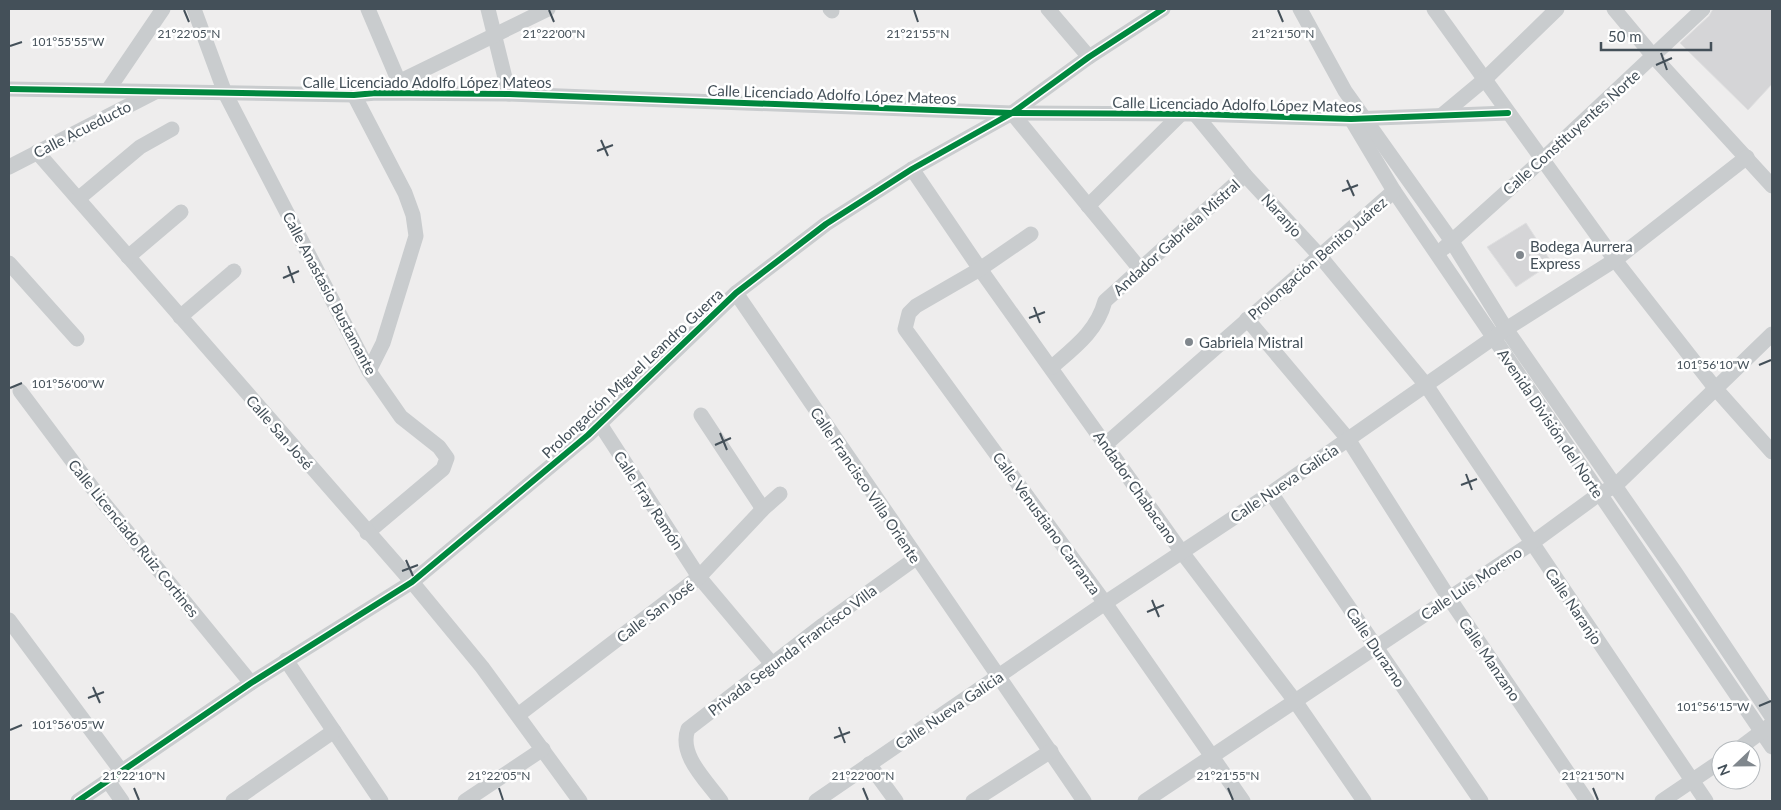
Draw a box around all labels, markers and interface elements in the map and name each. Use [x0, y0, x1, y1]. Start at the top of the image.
scale bar [1601, 20, 1711, 52]
text: 21°22'05"N [158, 26, 220, 41]
text: 21°22'00"N [523, 26, 585, 41]
text: 21°21'55"N [887, 26, 949, 41]
text: 21°21'50"N [1252, 26, 1314, 41]
text: 50 m [1608, 27, 1642, 45]
text: 101°55'55"W [31, 34, 105, 49]
street label: Calle Constituyentes Norte [1499, 66, 1643, 198]
street label: Calle Licenciado Adolfo López Mateos [302, 73, 552, 91]
street label: Calle Licenciado Adolfo López Mateos [707, 81, 957, 107]
street label: Calle Licenciado Adolfo López Mateos [1112, 93, 1362, 115]
street label: Calle Acueducto [30, 97, 134, 161]
street label: Andador Gabriela Mistral [1109, 175, 1243, 299]
street label: Naranjo [1258, 190, 1306, 240]
street label: Prolongación Benito Juárez [1244, 193, 1390, 323]
street label: Calle Anastasio Bustamante [279, 208, 381, 378]
place label: Bodega Aurrera Express [1530, 237, 1633, 272]
marker: Bodega Aurrera Express [1514, 249, 1526, 261]
street label: Prolongación Miguel Leandro Guerra [538, 284, 726, 462]
place label: Gabriela Mistral [1199, 333, 1303, 351]
marker: Gabriela Mistral [1183, 336, 1195, 348]
street label: Avenida División del Norte [1494, 345, 1608, 501]
text: 101°56'10"W [1676, 357, 1750, 372]
text: 101°56'00"W [31, 376, 105, 391]
street label: Calle San José [243, 391, 317, 473]
street label: Calle Francisco Villa Oriente [807, 404, 925, 566]
street label: Andador Chabacano [1090, 427, 1182, 547]
street label: Calle Nueva Galicia [1227, 440, 1341, 526]
street label: Calle Fray Ramón [610, 447, 688, 553]
street label: Calle Venustiano Carranza [989, 448, 1105, 598]
street label: Calle Licenciado Ruiz Cortines [65, 456, 203, 620]
street label: Calle Luis Moreno [1417, 543, 1525, 623]
street label: Calle Naranjo [1542, 564, 1606, 648]
street label: Calle San José [613, 576, 697, 646]
street label: Privada Segunda Francisco Villa [704, 581, 880, 719]
street label: Calle Durazno [1343, 604, 1409, 690]
street label: Calle Manzano [1455, 614, 1525, 704]
street label: Calle Nueva Galicia [892, 667, 1006, 753]
text: 101°56'15"W [1676, 699, 1750, 714]
text: 101°56'05"W [31, 717, 105, 732]
north arrow [1711, 740, 1761, 790]
text: N [1714, 762, 1733, 778]
text: 21°22'10"N [103, 768, 165, 783]
text: 21°22'05"N [468, 768, 530, 783]
text: 21°22'00"N [832, 768, 894, 783]
text: 21°21'55"N [1197, 768, 1259, 783]
text: 21°21'50"N [1562, 768, 1624, 783]

